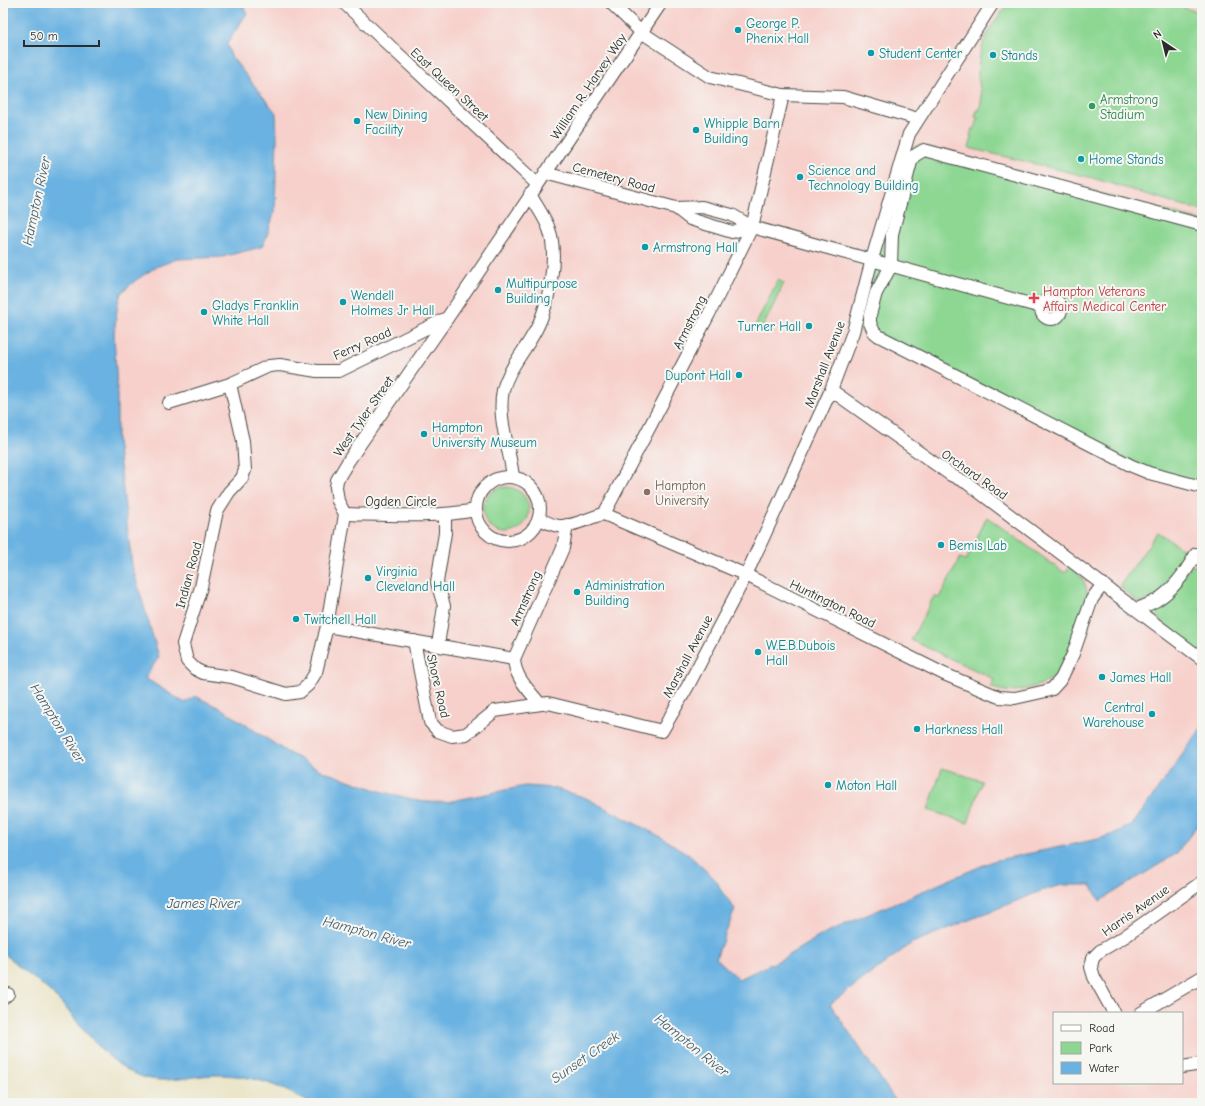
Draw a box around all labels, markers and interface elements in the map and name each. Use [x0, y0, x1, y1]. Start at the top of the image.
place label: George P. Phenix Hall [746, 16, 809, 46]
scale bar [24, 22, 99, 48]
north arrow [1143, 22, 1183, 62]
marker: George P. Phenix Hall [733, 25, 743, 35]
text: N [1151, 27, 1164, 42]
text: 50 m [30, 29, 58, 43]
street label: William R. Harvey Way [547, 30, 630, 142]
street label: East Queen Street [408, 44, 493, 125]
place label: Student Center [879, 46, 963, 61]
marker: Student Center [866, 48, 876, 58]
place label: Stands [1001, 48, 1038, 63]
marker: Stands [988, 50, 998, 60]
place label: Armstrong Stadium [1100, 92, 1159, 122]
marker: Armstrong Stadium [1087, 101, 1097, 111]
place label: New Dining Facility [365, 107, 428, 137]
marker: New Dining Facility [352, 116, 362, 126]
place label: Whipple Barn Building [704, 116, 780, 146]
marker: Whipple Barn Building [691, 125, 701, 135]
place label: Home Stands [1089, 152, 1164, 167]
water label: Hampton River [19, 154, 54, 247]
marker: Home Stands [1076, 154, 1086, 164]
street label: Cemetery Road [571, 159, 657, 196]
place label: Science and Technology Building [808, 163, 919, 193]
marker: Science and Technology Building [795, 172, 805, 182]
place label: Armstrong Hall [653, 240, 738, 255]
marker: Armstrong Hall [640, 242, 650, 252]
place label: Multipurpose Building [506, 276, 578, 306]
place label: Hampton Veterans Affairs Medical Center [1043, 284, 1167, 314]
marker: Multipurpose Building [493, 285, 503, 295]
place label: Wendell Holmes Jr Hall [351, 288, 434, 318]
marker: Hampton Veterans Affairs Medical Center [1028, 292, 1040, 304]
street label: Armstrong [669, 293, 709, 352]
marker: Wendell Holmes Jr Hall [338, 297, 348, 307]
place label: Gladys Franklin White Hall [212, 298, 299, 328]
marker: Gladys Franklin White Hall [199, 307, 209, 317]
street label: Marshall Avenue [801, 318, 848, 410]
place label: Turner Hall [737, 319, 801, 334]
marker: Turner Hall [804, 321, 814, 331]
street label: Ferry Road [331, 324, 393, 363]
place label: Dupont Hall [665, 368, 731, 383]
marker: Dupont Hall [734, 370, 744, 380]
street label: West Tyler Street [330, 372, 397, 459]
place label: Hampton University Museum [432, 420, 537, 450]
marker: Hampton University Museum [419, 429, 429, 439]
street label: Orchard Road [939, 446, 1011, 503]
place label: Hampton University [655, 478, 709, 508]
marker: Hampton University [642, 487, 652, 497]
street label: Ogden Circle [365, 494, 437, 509]
place label: Bemis Lab [949, 538, 1007, 553]
street label: Indian Road [172, 540, 205, 610]
marker: Bemis Lab [936, 540, 946, 550]
place label: Virginia Cleveland Hall [376, 564, 455, 594]
street label: Armstrong [507, 568, 544, 628]
marker: Virginia Cleveland Hall [363, 573, 373, 583]
street label: Huntington Road [787, 576, 878, 631]
place label: Administration Building [585, 578, 665, 608]
marker: Administration Building [572, 587, 582, 597]
place label: Twitchell Hall [304, 612, 376, 627]
street label: Marshall Avenue [659, 612, 716, 700]
marker: Twitchell Hall [291, 614, 301, 624]
place label: W.E.B.Dubois Hall [766, 638, 835, 668]
marker: W.E.B.Dubois Hall [753, 647, 763, 657]
street label: Shore Road [424, 653, 453, 719]
place label: James Hall [1110, 670, 1171, 685]
marker: James Hall [1097, 672, 1107, 682]
water label: Hampton River [26, 680, 89, 767]
place label: Central Warehouse [1083, 700, 1144, 730]
marker: Central Warehouse [1147, 709, 1157, 719]
place label: Harkness Hall [925, 722, 1003, 737]
marker: Harkness Hall [912, 724, 922, 734]
place label: Moton Hall [836, 778, 897, 793]
marker: Moton Hall [823, 780, 833, 790]
street label: Harris Avenue [1099, 881, 1172, 939]
water label: James River [166, 895, 241, 912]
water label: Hampton River [321, 913, 414, 953]
water label: Hampton River [651, 1010, 733, 1081]
legend [1053, 1012, 1183, 1084]
text: Road [1089, 1021, 1115, 1035]
water label: Sunset Creek [548, 1028, 623, 1087]
text: Park [1089, 1041, 1112, 1055]
text: Water [1089, 1061, 1119, 1075]

